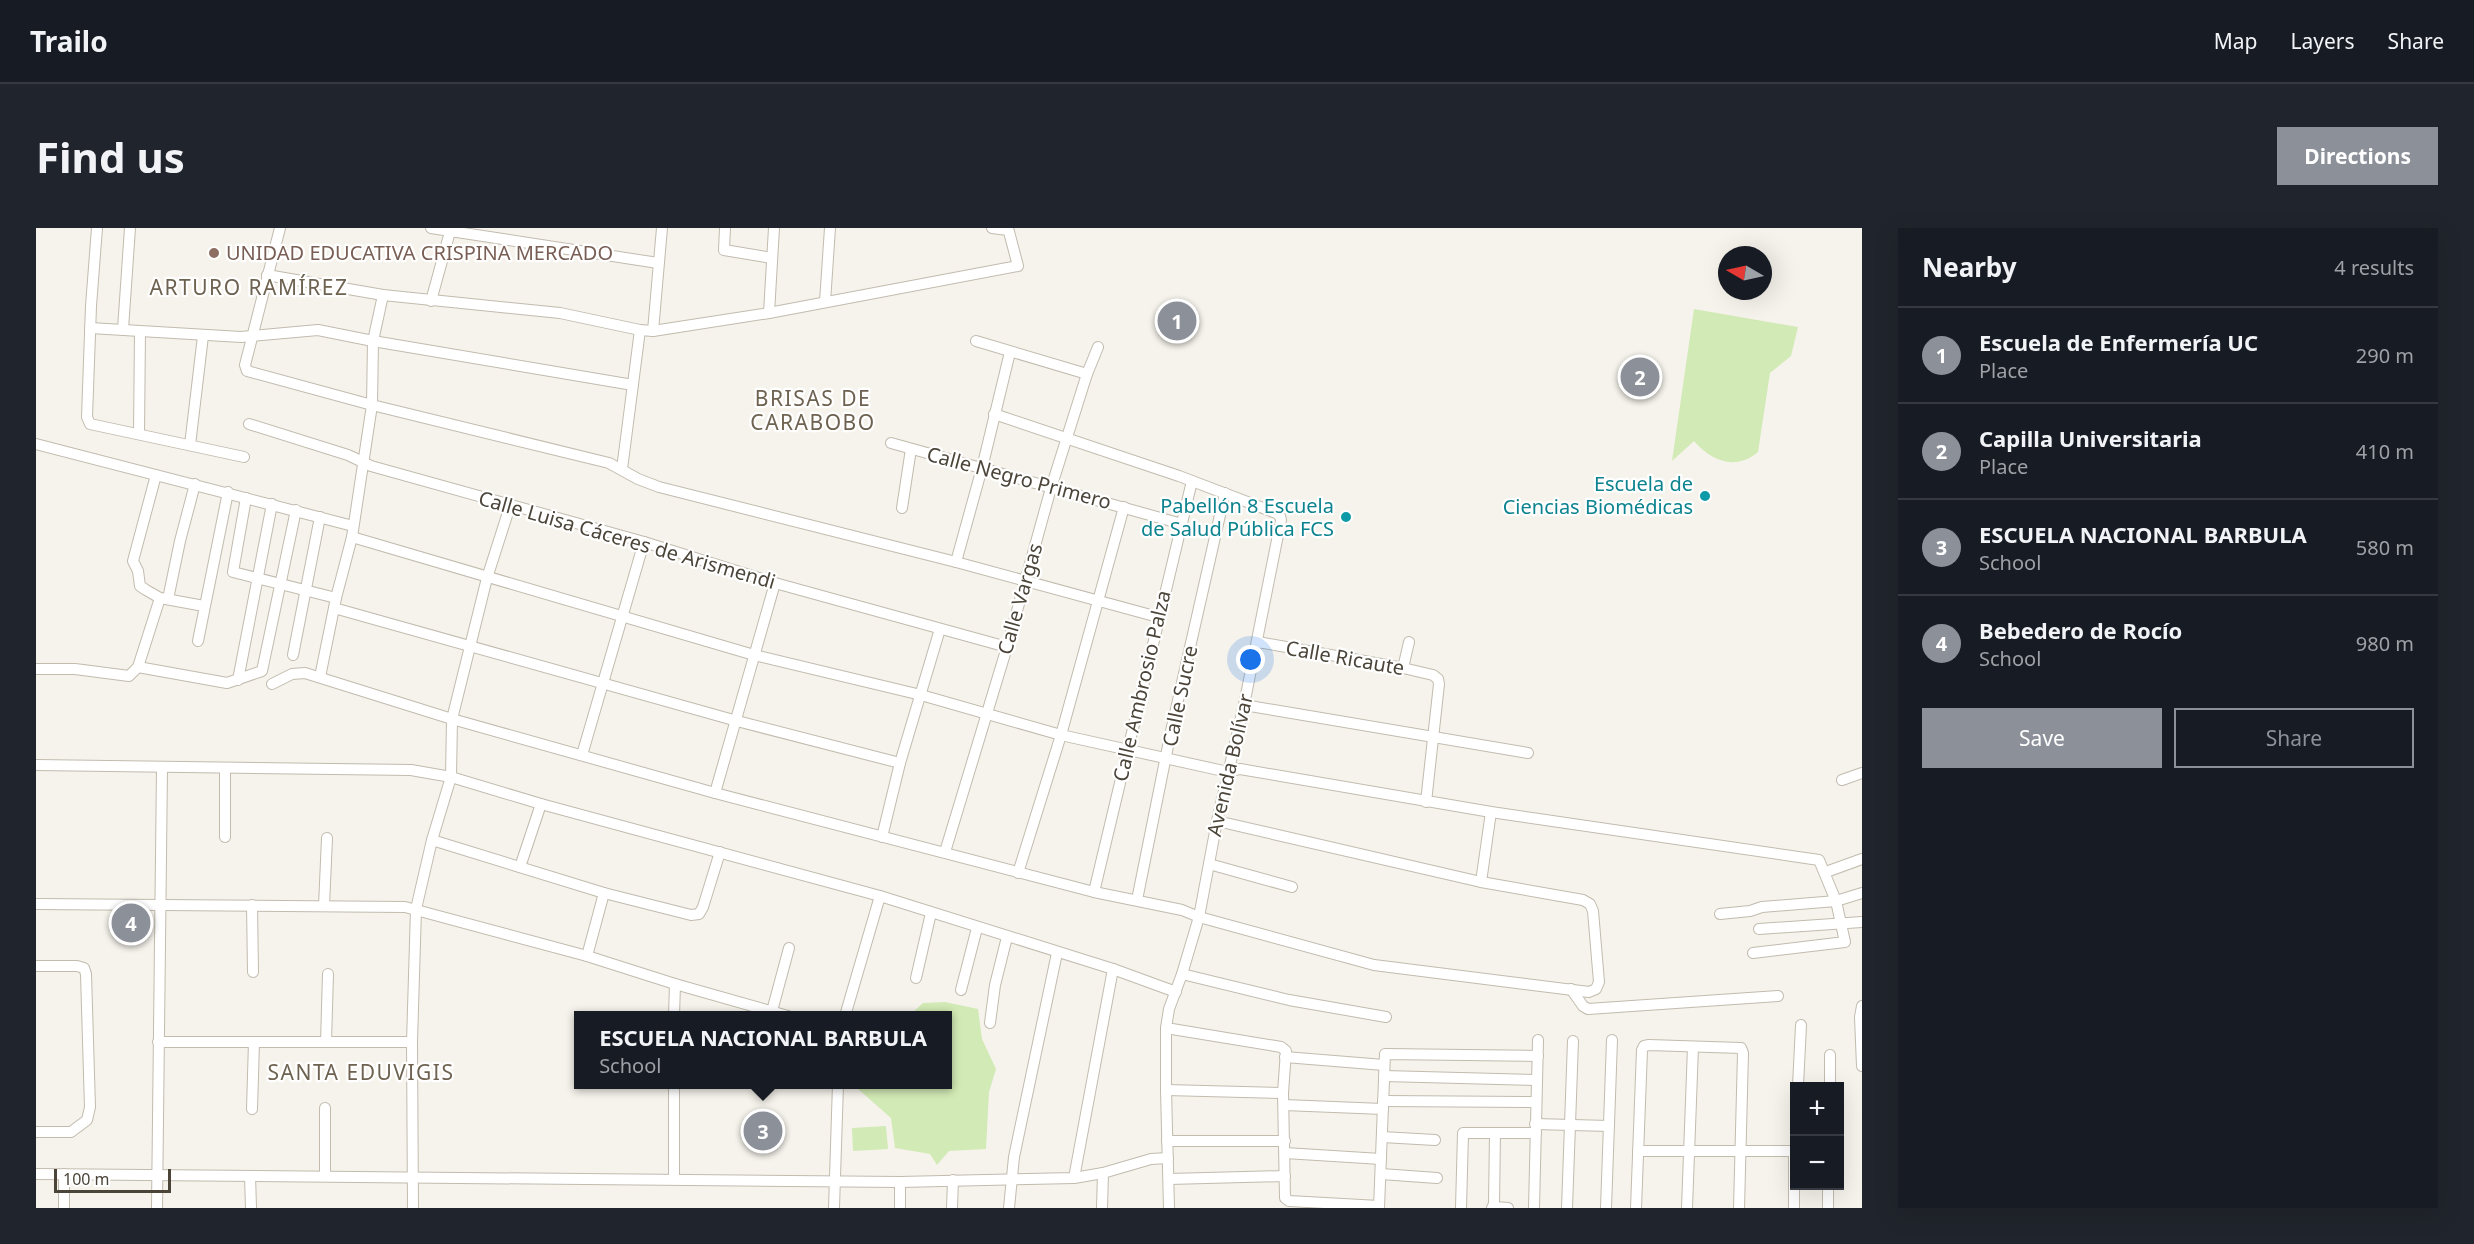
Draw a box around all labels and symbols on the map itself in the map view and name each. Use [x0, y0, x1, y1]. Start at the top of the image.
place label: UNIDAD EDUCATIVA CRISPINA MERCADO [226, 239, 613, 266]
marker: UNIDAD EDUCATIVA CRISPINA MERCADO [207, 246, 221, 260]
north arrow [1718, 246, 1772, 300]
district label: ARTURO RAMÍREZ [150, 273, 348, 301]
pin: 1 [1158, 298, 1196, 344]
pin: 2 [1620, 354, 1660, 400]
district label: BRISAS DE CARABOBO [750, 384, 876, 436]
street label: Calle Negro Primero [924, 440, 1114, 515]
place label: Escuela de Ciencias Biomédicas [1503, 470, 1693, 520]
street label: Calle Luisa Cáceres de Arismendi [476, 484, 779, 595]
marker: Escuela de Ciencias Biomédicas [1698, 489, 1712, 503]
place label: Pabellón 8 Escuela de Salud Pública FCS [1141, 492, 1334, 542]
marker: Pabellón 8 Escuela de Salud Pública FCS [1339, 510, 1353, 524]
street label: Calle Vargas [991, 540, 1048, 658]
street label: Calle Ambrosio Palza [1106, 588, 1177, 784]
street label: Calle Ricaute [1284, 634, 1406, 681]
street label: Calle Sucre [1156, 643, 1203, 749]
your location [1236, 645, 1265, 674]
street label: Avenida Bolívar [1200, 691, 1259, 839]
pin: 4 [112, 900, 151, 946]
district label: SANTA EDUVIGIS [267, 1058, 455, 1086]
pin: 3 [744, 1108, 782, 1154]
scale bar [54, 1166, 171, 1194]

